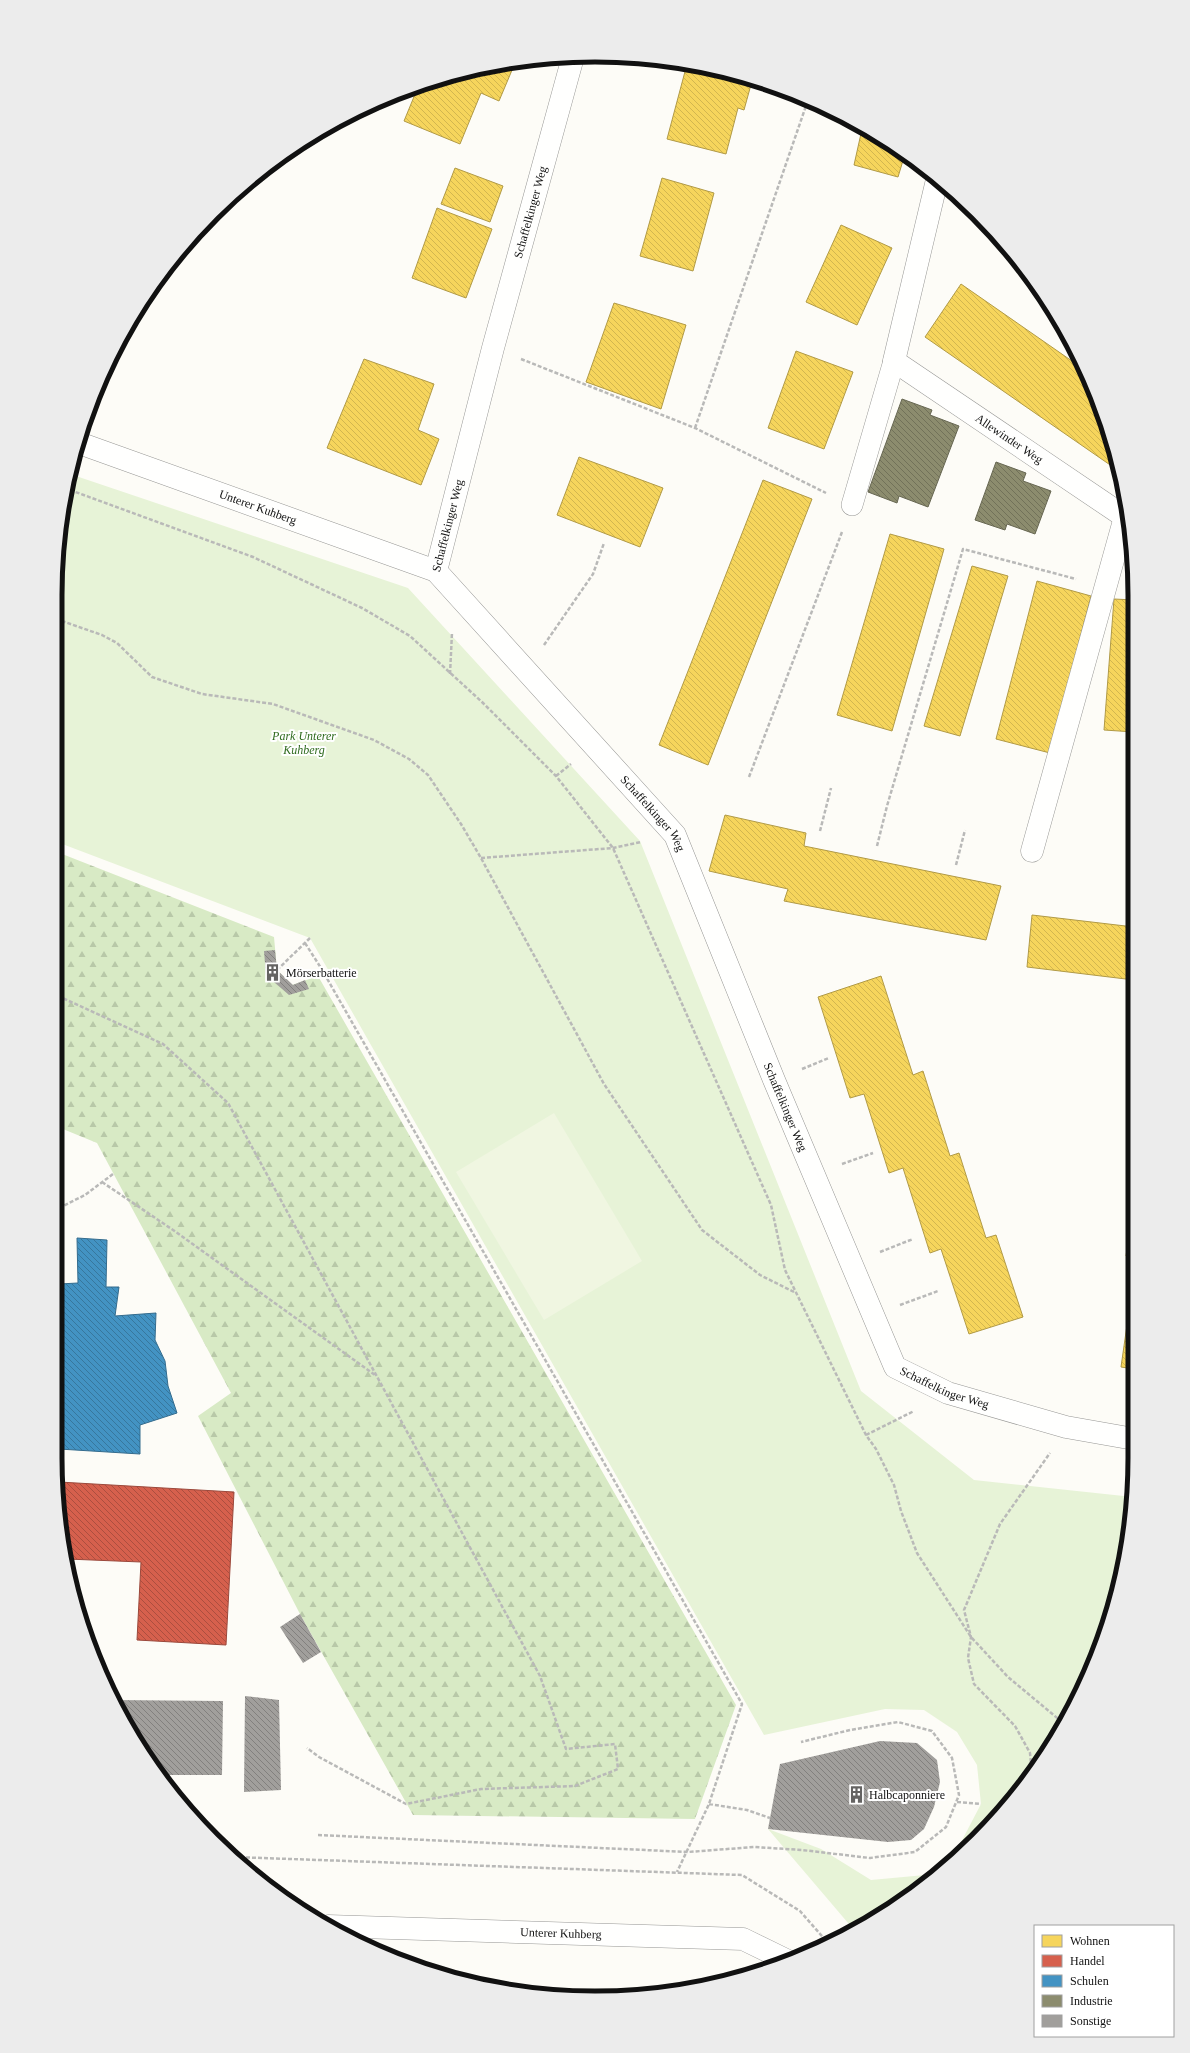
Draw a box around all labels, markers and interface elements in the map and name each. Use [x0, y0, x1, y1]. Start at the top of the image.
street label: Schaffelkinger Weg [511, 165, 550, 260]
street label: Allewinder Weg [973, 411, 1046, 467]
street label: Schaffelkinger Weg [429, 478, 466, 573]
street label: Unterer Kuhberg [217, 487, 299, 527]
park label: Park Unterer Kuhberg [271, 729, 336, 757]
street label: Schaffelkinger Weg [618, 773, 688, 853]
building icon: Mörserbatterie [263, 963, 283, 983]
place label: Mörserbatterie [286, 966, 357, 980]
street label: Schaffelkinger Weg [761, 1061, 810, 1154]
street label: Schaffelkinger Weg [898, 1364, 991, 1411]
building icon: Halbcaponniere [846, 1785, 866, 1805]
place label: Halbcaponniere [869, 1788, 945, 1802]
street label: Unterer Kuhberg [520, 1925, 602, 1942]
legend [1034, 1925, 1174, 2037]
text: Wohnen [1070, 1934, 1110, 1948]
text: Handel [1070, 1954, 1105, 1968]
text: Schulen [1070, 1974, 1109, 1988]
text: Industrie [1070, 1994, 1113, 2008]
text: Sonstige [1070, 2014, 1111, 2028]

